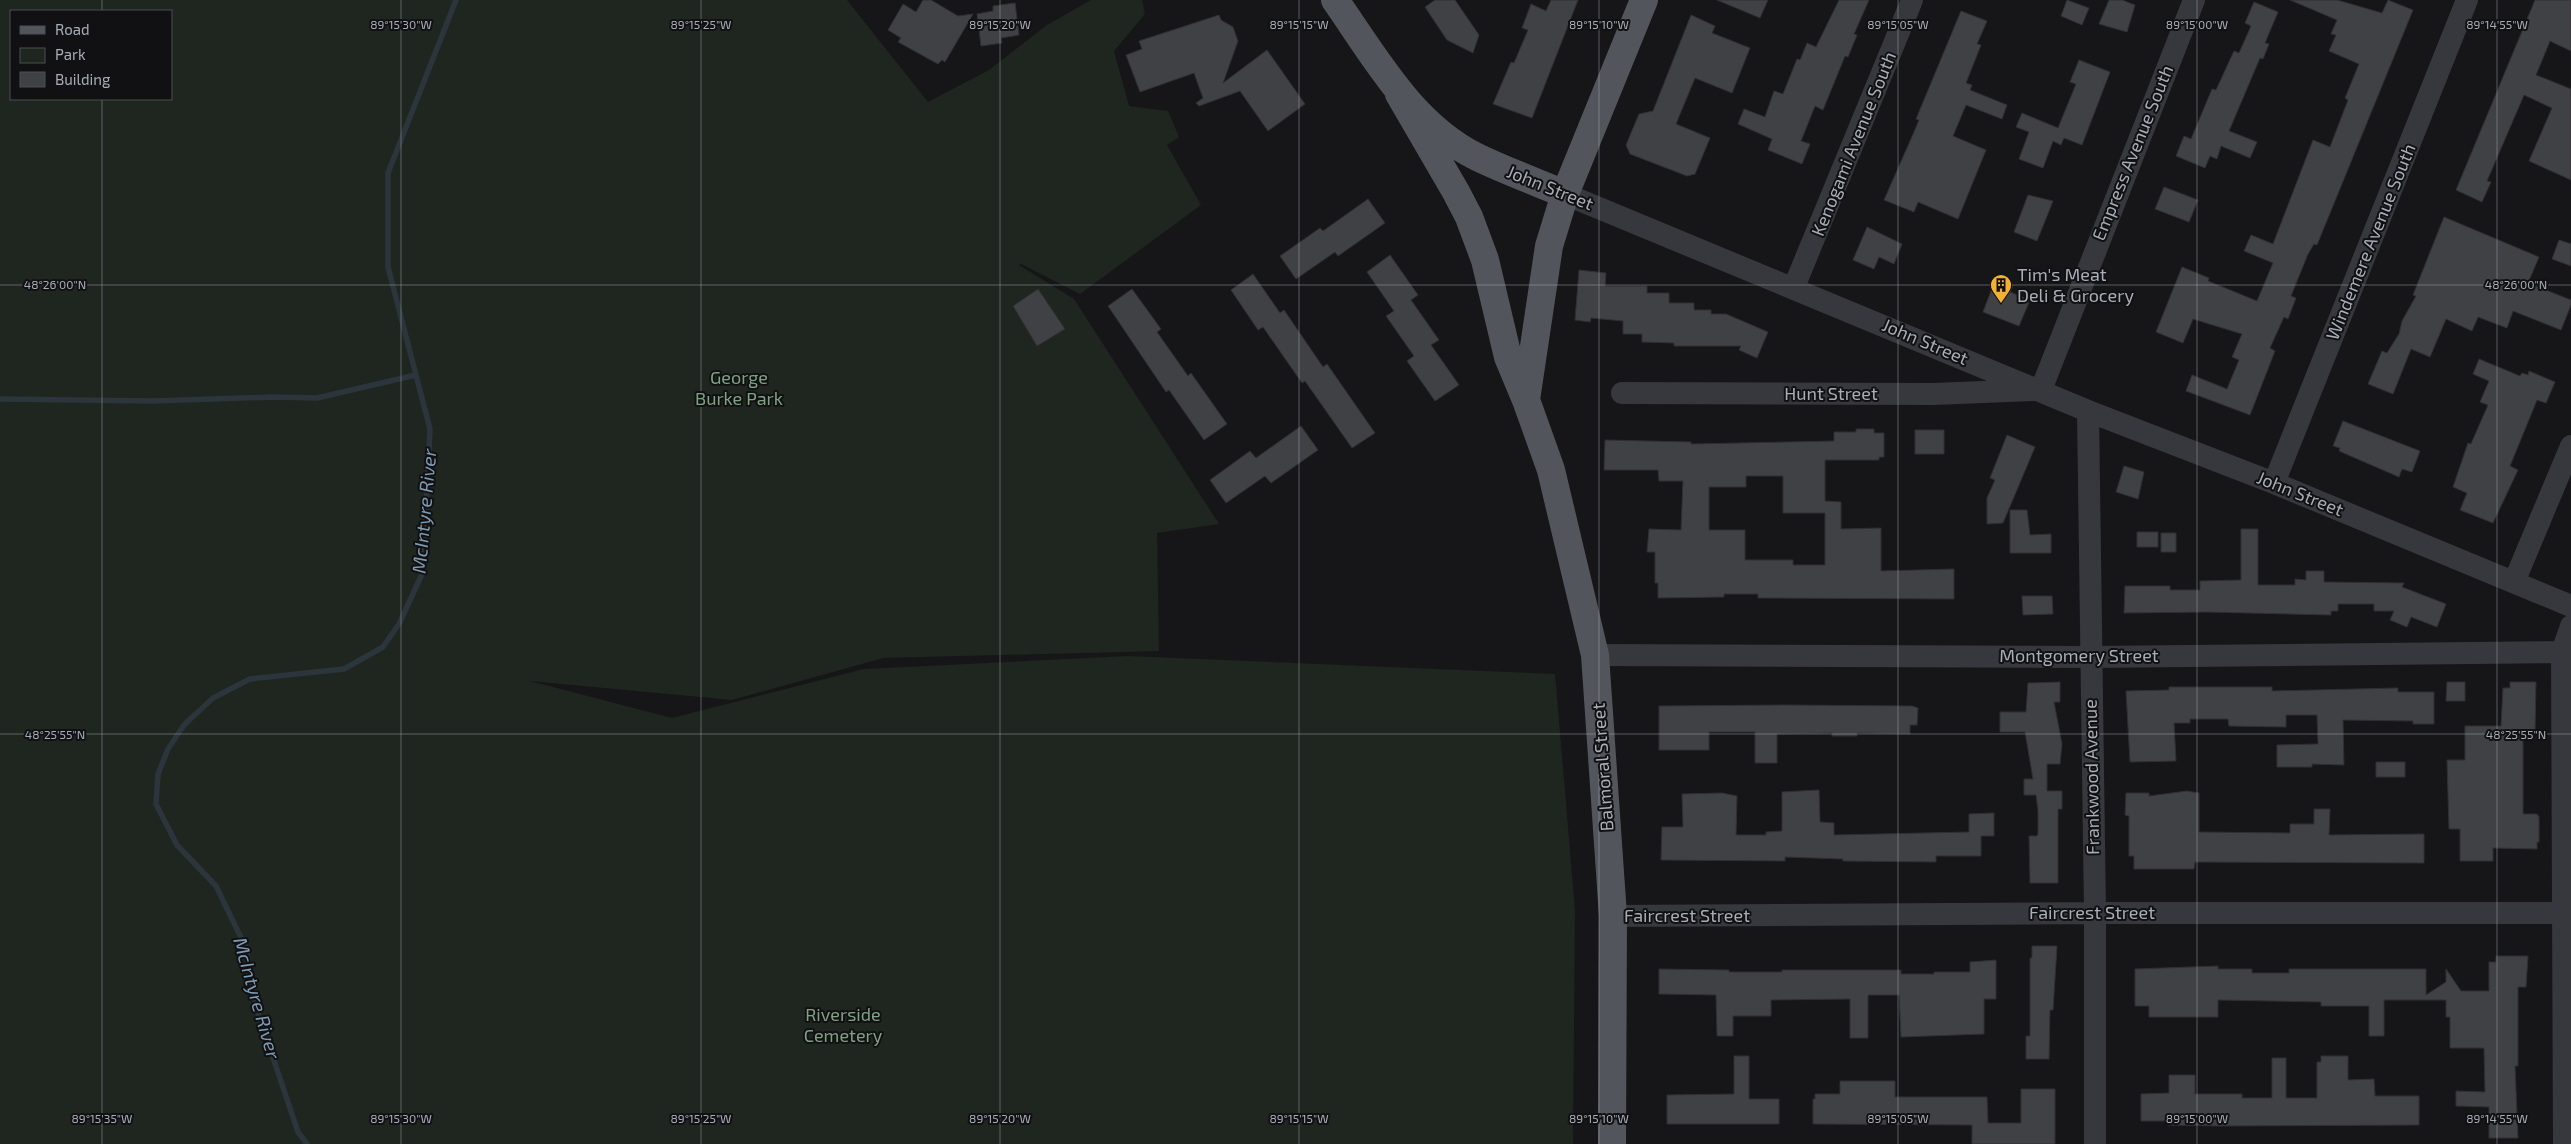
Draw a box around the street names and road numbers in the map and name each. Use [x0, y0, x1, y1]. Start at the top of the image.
street label: Kenogami Avenue South [1806, 48, 1900, 239]
street label: Empress Avenue South [2087, 62, 2177, 243]
street label: Windemere Avenue South [2321, 140, 2420, 343]
street label: John Street [1504, 160, 1597, 214]
street label: John Street [1879, 313, 1972, 369]
street label: Hunt Street [1784, 382, 1878, 404]
street label: John Street [2254, 466, 2347, 520]
street label: Montgomery Street [1999, 644, 2159, 666]
street label: Frankwood Avenue [2079, 699, 2103, 855]
street label: Balmoral Street [1587, 702, 1617, 832]
street label: Faircrest Street [2029, 901, 2155, 923]
street label: Faircrest Street [1624, 904, 1750, 926]

